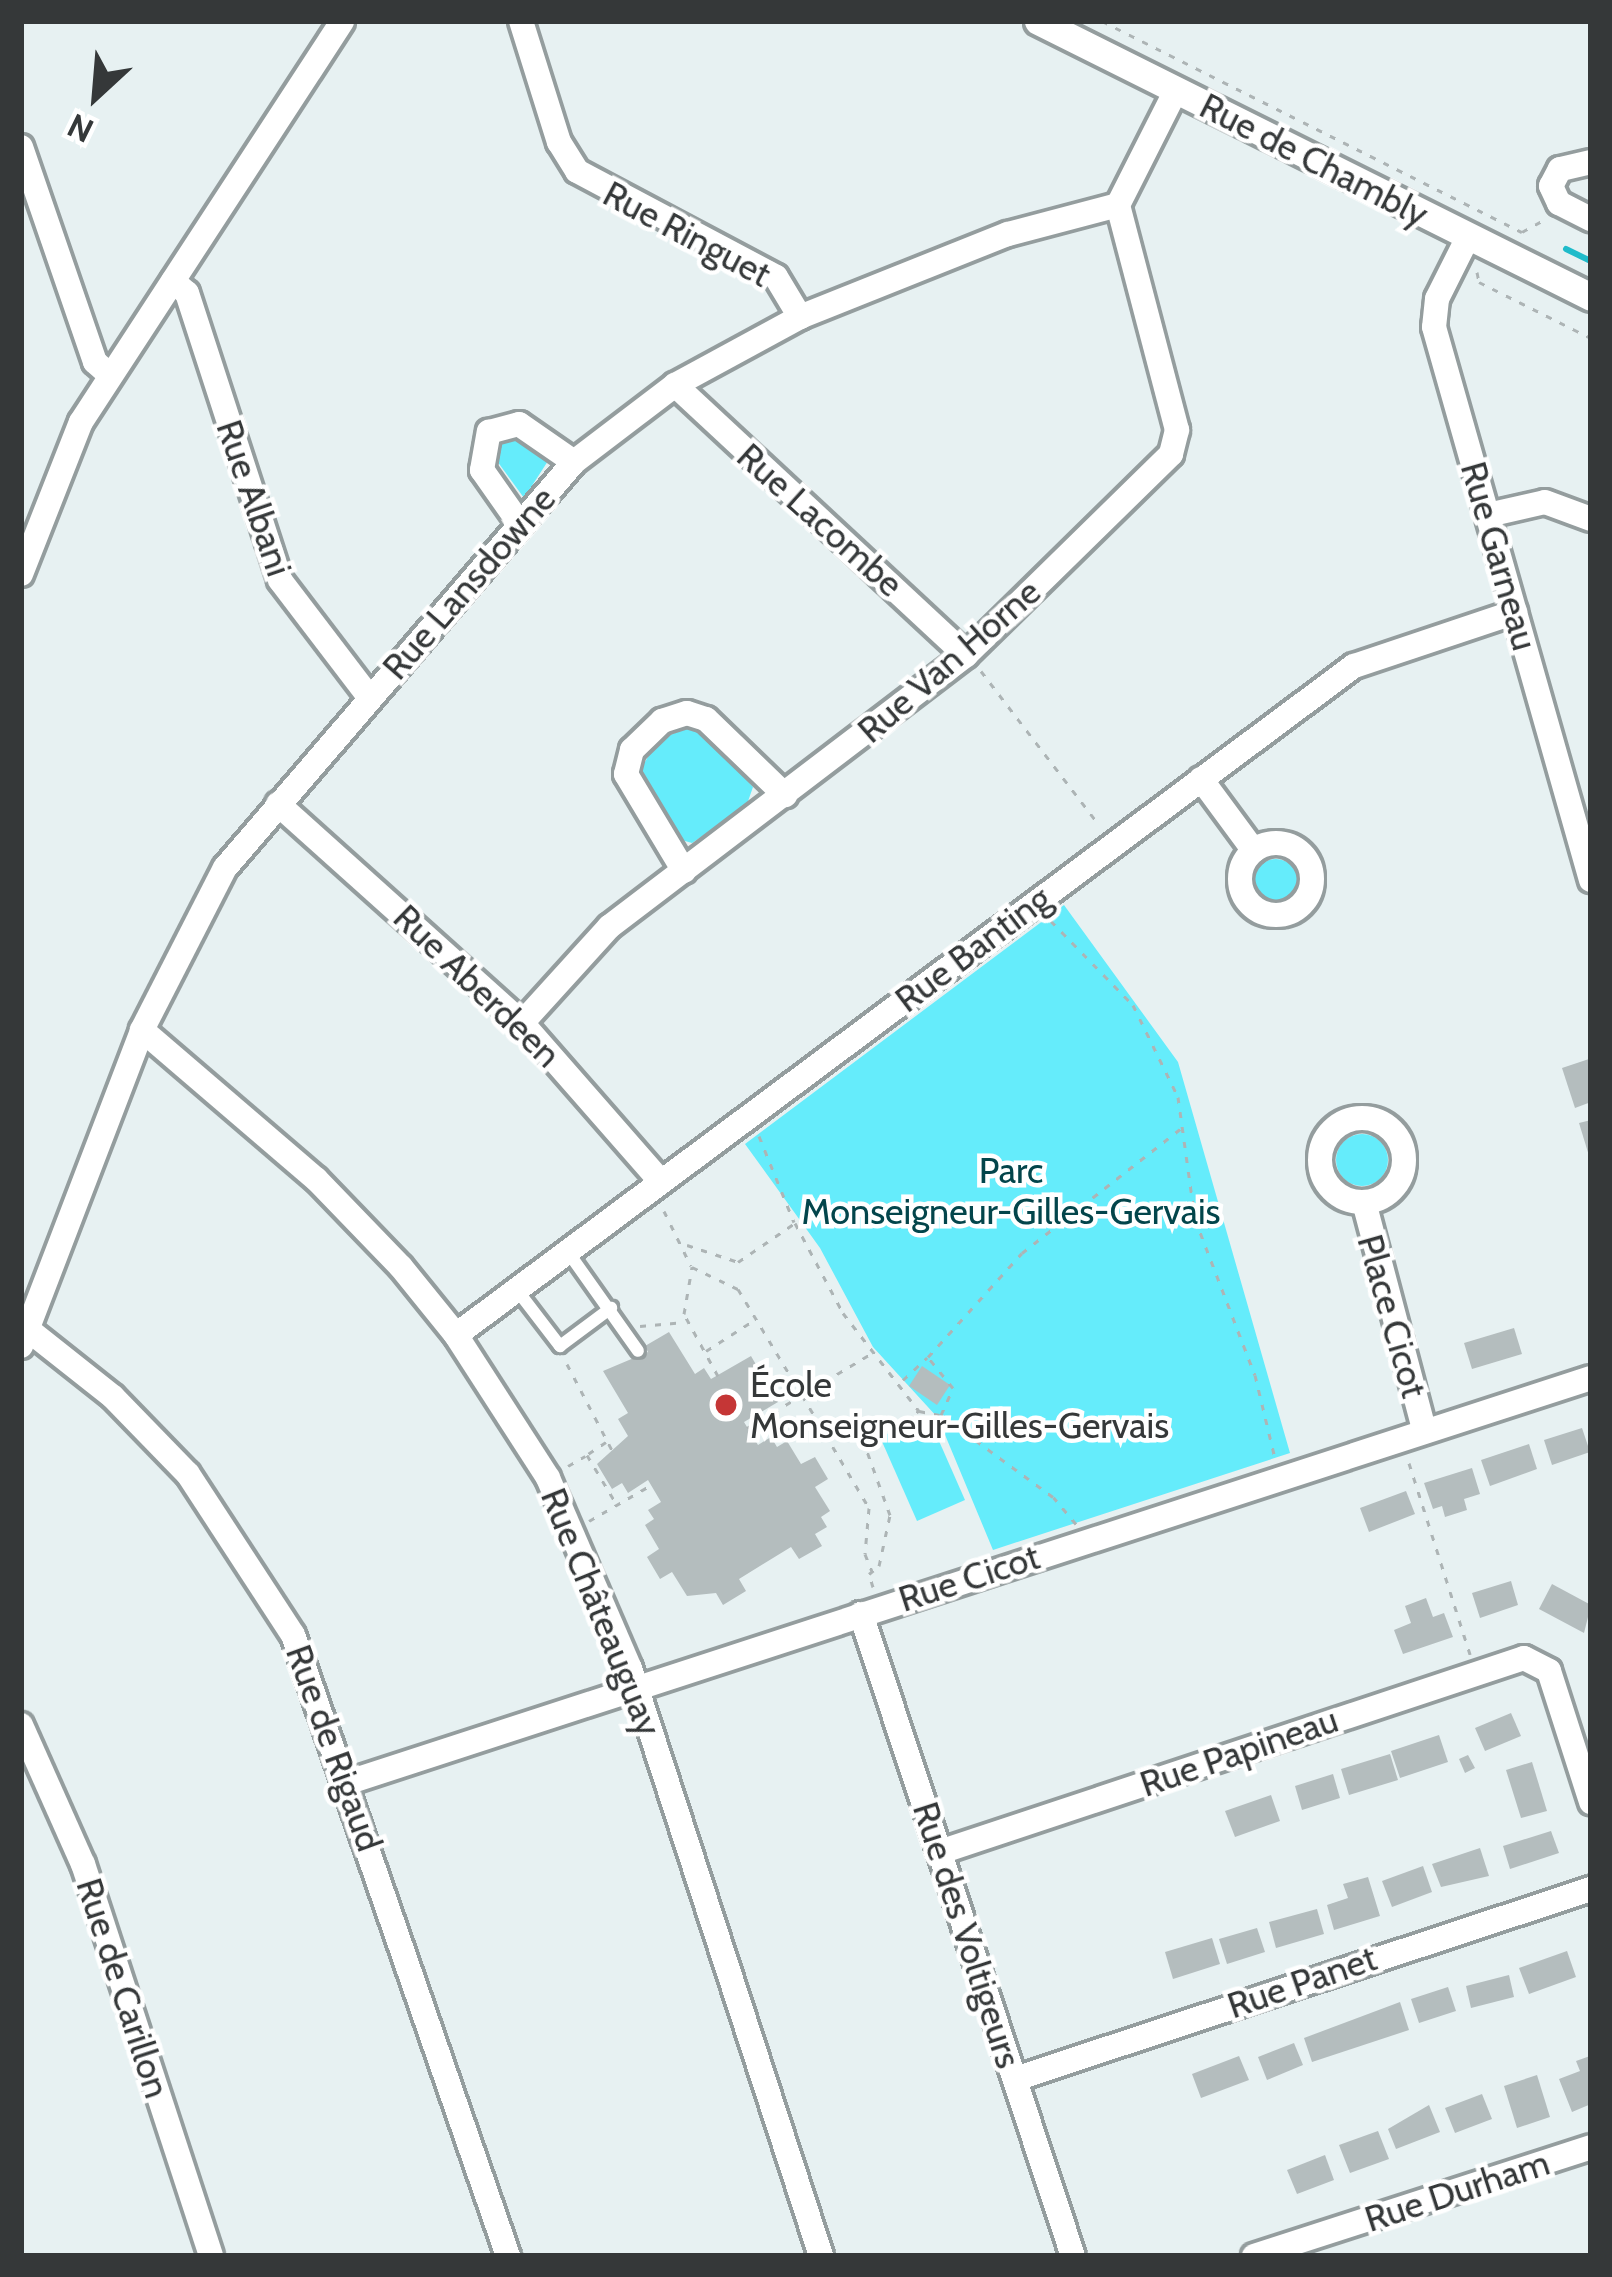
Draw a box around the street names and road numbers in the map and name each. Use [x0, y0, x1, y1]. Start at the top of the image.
street label: Rue de Chambly [1193, 84, 1435, 236]
street label: Rue Ringuet [596, 172, 778, 296]
street label: Rue Albani [207, 414, 301, 582]
street label: Rue Lacombe [728, 434, 912, 606]
street label: Rue Garneau [1451, 457, 1547, 655]
street label: Rue Lansdowne [374, 478, 564, 688]
street label: Rue Van Horne [849, 570, 1049, 752]
street label: Rue Banting [887, 877, 1059, 1021]
street label: Rue Aberdeen [385, 896, 569, 1076]
street label: Place Cicot [1348, 1230, 1436, 1402]
street label: Rue Châteauguay [532, 1482, 670, 1742]
street label: Rue Cicot [893, 1535, 1045, 1621]
street label: Rue de Rigaud [277, 1639, 391, 1857]
street label: Rue Papineau [1134, 1698, 1344, 1806]
street label: Rue des Voltigeurs [904, 1796, 1030, 2074]
street label: Rue de Carillon [67, 1873, 179, 2103]
street label: Rue Panet [1222, 1936, 1382, 2028]
street label: Rue Durham [1359, 2141, 1555, 2241]

